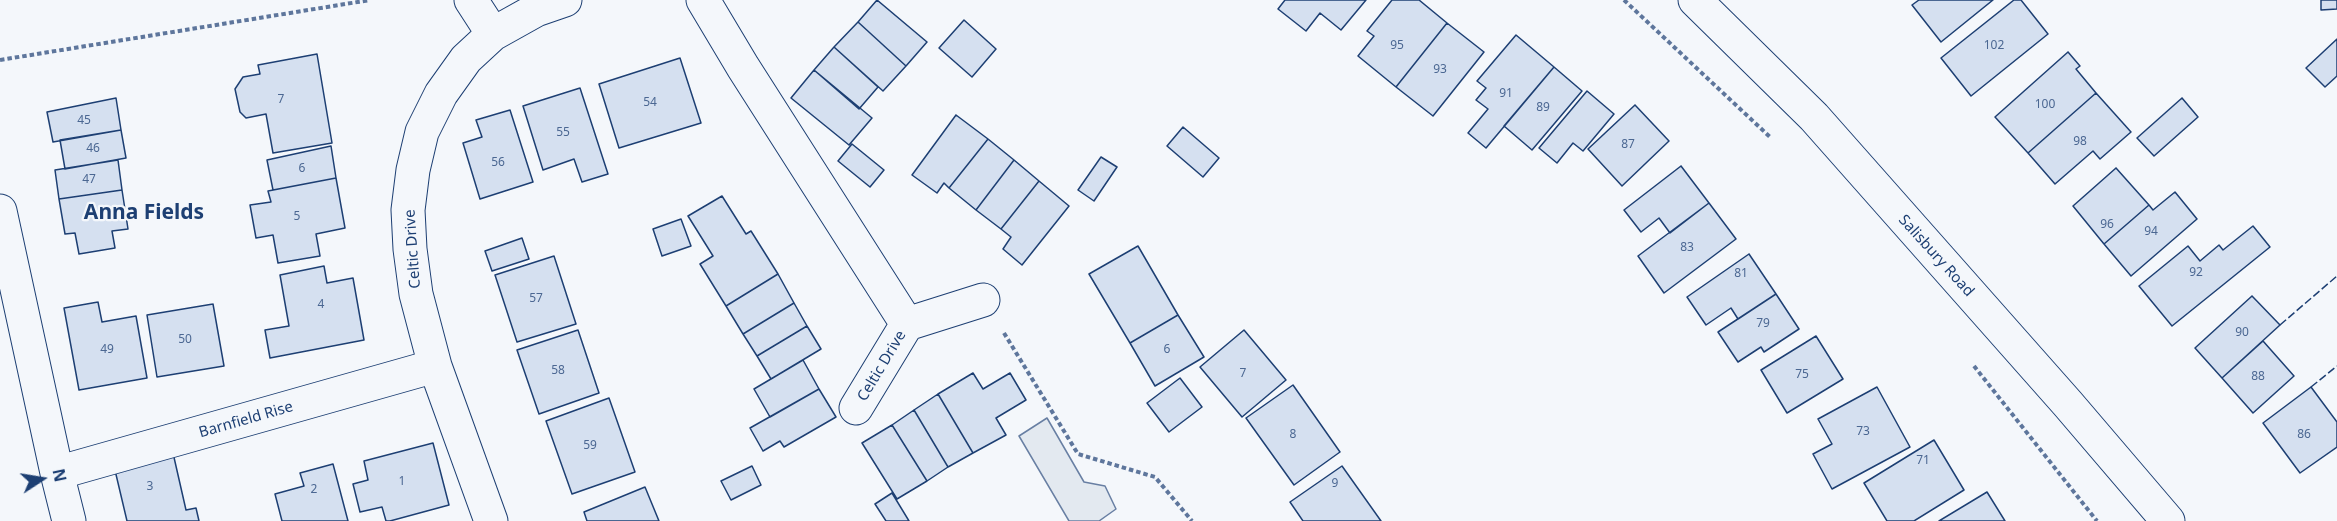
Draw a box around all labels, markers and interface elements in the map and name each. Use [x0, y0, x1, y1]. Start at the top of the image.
house number: 95 [1390, 39, 1404, 53]
house number: 102 [1984, 39, 2004, 53]
house number: 93 [1433, 63, 1447, 77]
house number: 91 [1499, 87, 1513, 101]
house number: 7 [278, 93, 284, 107]
house number: 54 [643, 96, 657, 110]
house number: 100 [2035, 98, 2055, 112]
house number: 89 [1536, 101, 1550, 115]
house number: 45 [77, 114, 91, 128]
house number: 55 [556, 126, 570, 140]
house number: 98 [2073, 135, 2087, 149]
house number: 87 [1621, 138, 1635, 152]
house number: 46 [86, 142, 100, 156]
house number: 56 [491, 156, 505, 170]
house number: 6 [299, 162, 305, 176]
house number: 47 [82, 173, 96, 187]
district label: Anna Fields [84, 200, 204, 226]
street label: Celtic Drive [401, 209, 425, 289]
house number: 5 [294, 210, 300, 224]
street label: Salisbury Road [1895, 211, 1977, 301]
house number: 96 [2100, 218, 2114, 232]
house number: 94 [2144, 225, 2158, 239]
house number: 83 [1680, 241, 1694, 255]
house number: 92 [2189, 266, 2203, 280]
house number: 81 [1734, 267, 1748, 281]
house number: 57 [529, 292, 543, 306]
house number: 4 [318, 298, 324, 312]
house number: 79 [1756, 317, 1770, 331]
house number: 90 [2235, 326, 2249, 340]
street label: Celtic Drive [854, 327, 910, 405]
house number: 50 [178, 333, 192, 347]
house number: 49 [100, 343, 114, 357]
house number: 6 [1164, 343, 1170, 357]
house number: 58 [551, 364, 565, 378]
house number: 7 [1240, 367, 1246, 381]
house number: 75 [1795, 368, 1809, 382]
house number: 88 [2251, 370, 2265, 384]
street label: Barnfield Rise [197, 398, 295, 442]
house number: 73 [1856, 425, 1870, 439]
house number: 8 [1290, 428, 1296, 442]
house number: 86 [2297, 428, 2311, 442]
house number: 59 [583, 439, 597, 453]
north arrow [12, 449, 72, 509]
house number: 71 [1916, 454, 1930, 468]
text: N [47, 467, 72, 484]
house number: 1 [399, 475, 405, 489]
house number: 9 [1332, 477, 1338, 491]
house number: 3 [147, 480, 153, 494]
house number: 2 [311, 483, 317, 497]

